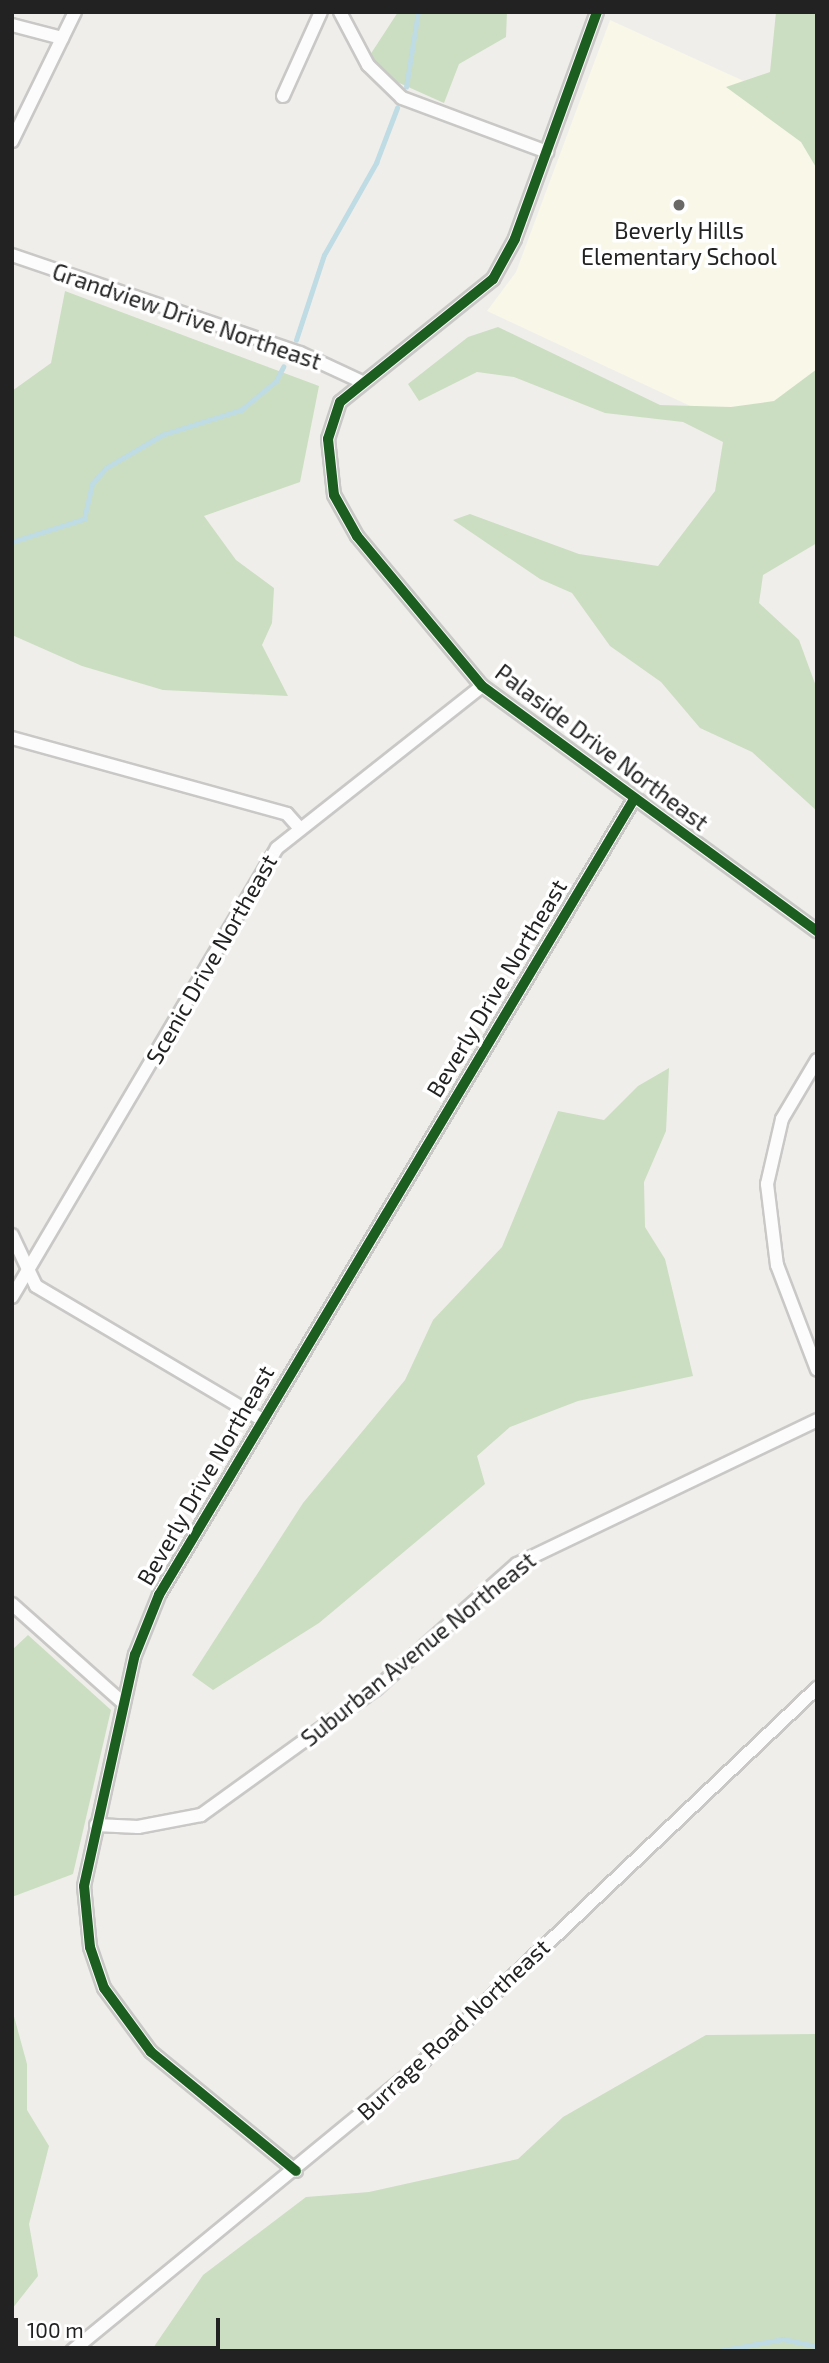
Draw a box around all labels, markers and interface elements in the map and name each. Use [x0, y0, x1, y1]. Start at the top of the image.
marker: Beverly Hills Elementary School [671, 197, 687, 213]
place label: Beverly Hills Elementary School [581, 216, 777, 270]
street label: Grandview Drive Northeast [49, 257, 325, 375]
street label: Palaside Drive Northeast [490, 658, 714, 836]
street label: Scenic Drive Northeast [140, 849, 282, 1069]
street label: Beverly Drive Northeast [420, 874, 572, 1102]
street label: Beverly Drive Northeast [131, 1360, 279, 1590]
street label: Suburban Avenue Northeast [295, 1546, 541, 1752]
street label: Burrage Road Northeast [351, 1933, 555, 2125]
scale bar [18, 2304, 224, 2348]
text: 100 m [27, 2317, 84, 2342]

